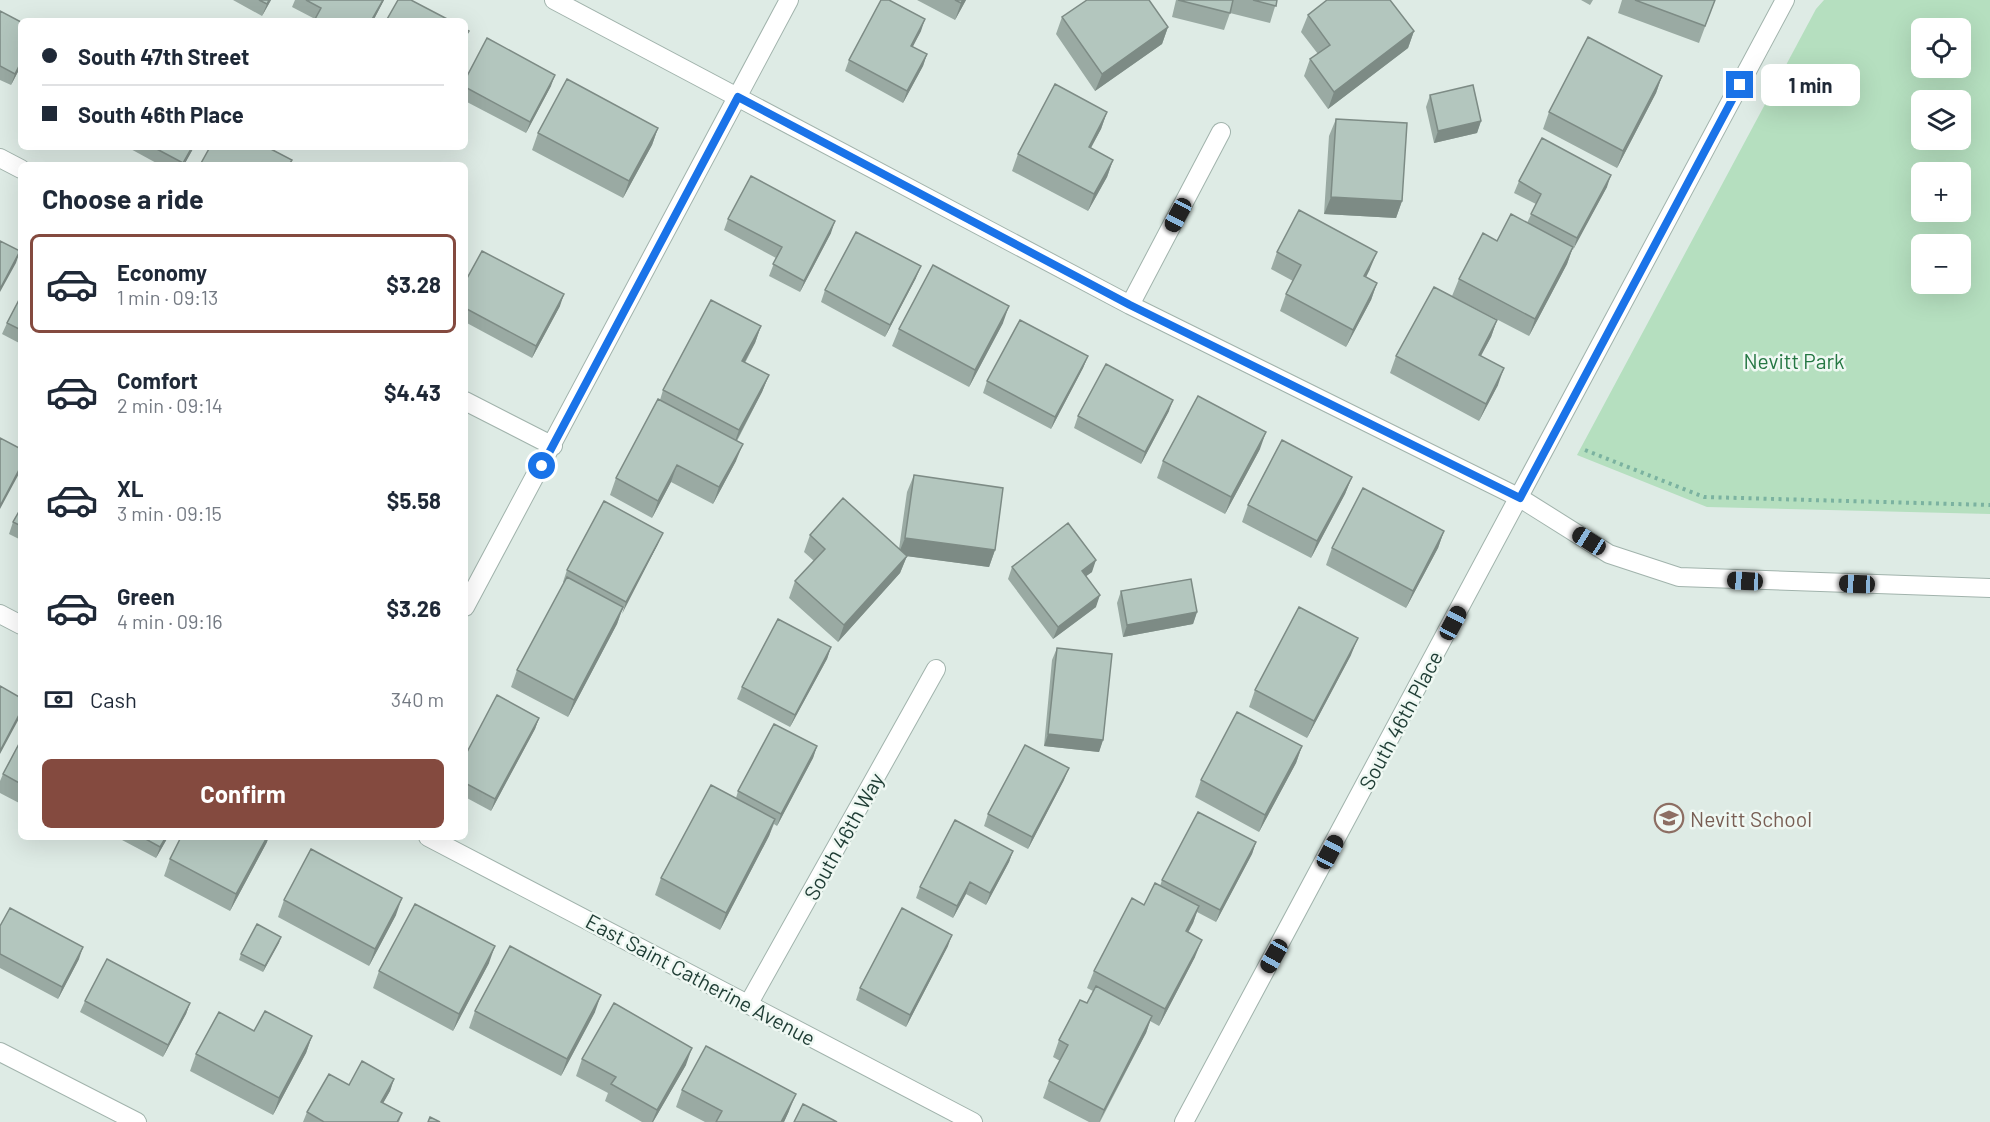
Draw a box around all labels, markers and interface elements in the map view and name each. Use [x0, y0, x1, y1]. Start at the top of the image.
map controls [1911, 18, 1971, 294]
button: locate [1911, 18, 1971, 78]
text: South 47th Street [78, 43, 249, 69]
callout: 1 min [1761, 64, 1860, 106]
route end [1726, 71, 1753, 98]
text: 1 min [1789, 73, 1832, 97]
button: layers [1911, 90, 1971, 150]
text: South 46th Place [78, 101, 244, 127]
button: + [1911, 162, 1971, 222]
text: Choose a ride [42, 182, 204, 214]
car [1162, 195, 1194, 235]
button: − [1911, 234, 1971, 294]
icon: car [45, 257, 99, 311]
text: Economy [117, 259, 207, 285]
text: $3.28 [386, 271, 441, 297]
text: 1 min · 09:13 [117, 285, 218, 309]
park label: Nevitt Park [1743, 348, 1845, 373]
icon: car [45, 365, 99, 419]
text: Comfort [117, 367, 198, 393]
text: $4.43 [384, 379, 441, 405]
text: 2 min · 09:14 [117, 393, 223, 417]
route start [528, 452, 555, 479]
icon: car [45, 473, 99, 527]
text: XL [117, 475, 143, 501]
text: $5.58 [387, 487, 441, 513]
text: 3 min · 09:15 [117, 501, 222, 525]
car [1569, 524, 1609, 558]
car [1727, 571, 1763, 591]
car [1839, 574, 1875, 594]
icon: car [45, 581, 99, 635]
text: Green [117, 583, 175, 609]
text: $3.26 [386, 595, 441, 621]
car [1437, 603, 1469, 643]
text: 4 min · 09:16 [117, 609, 222, 633]
street label: South 46th Place [1353, 646, 1447, 794]
icon: cash [42, 683, 75, 716]
text: Cash [90, 686, 137, 712]
text: 340 m [391, 687, 444, 711]
button: Confirm [42, 759, 444, 828]
street label: South 46th Way [798, 768, 888, 904]
school or university icon: Nevitt School [1653, 802, 1685, 834]
place label: Nevitt School [1690, 806, 1812, 831]
car [1314, 832, 1346, 872]
street label: East Saint Catherine Avenue [582, 908, 820, 1050]
car [1257, 936, 1291, 976]

